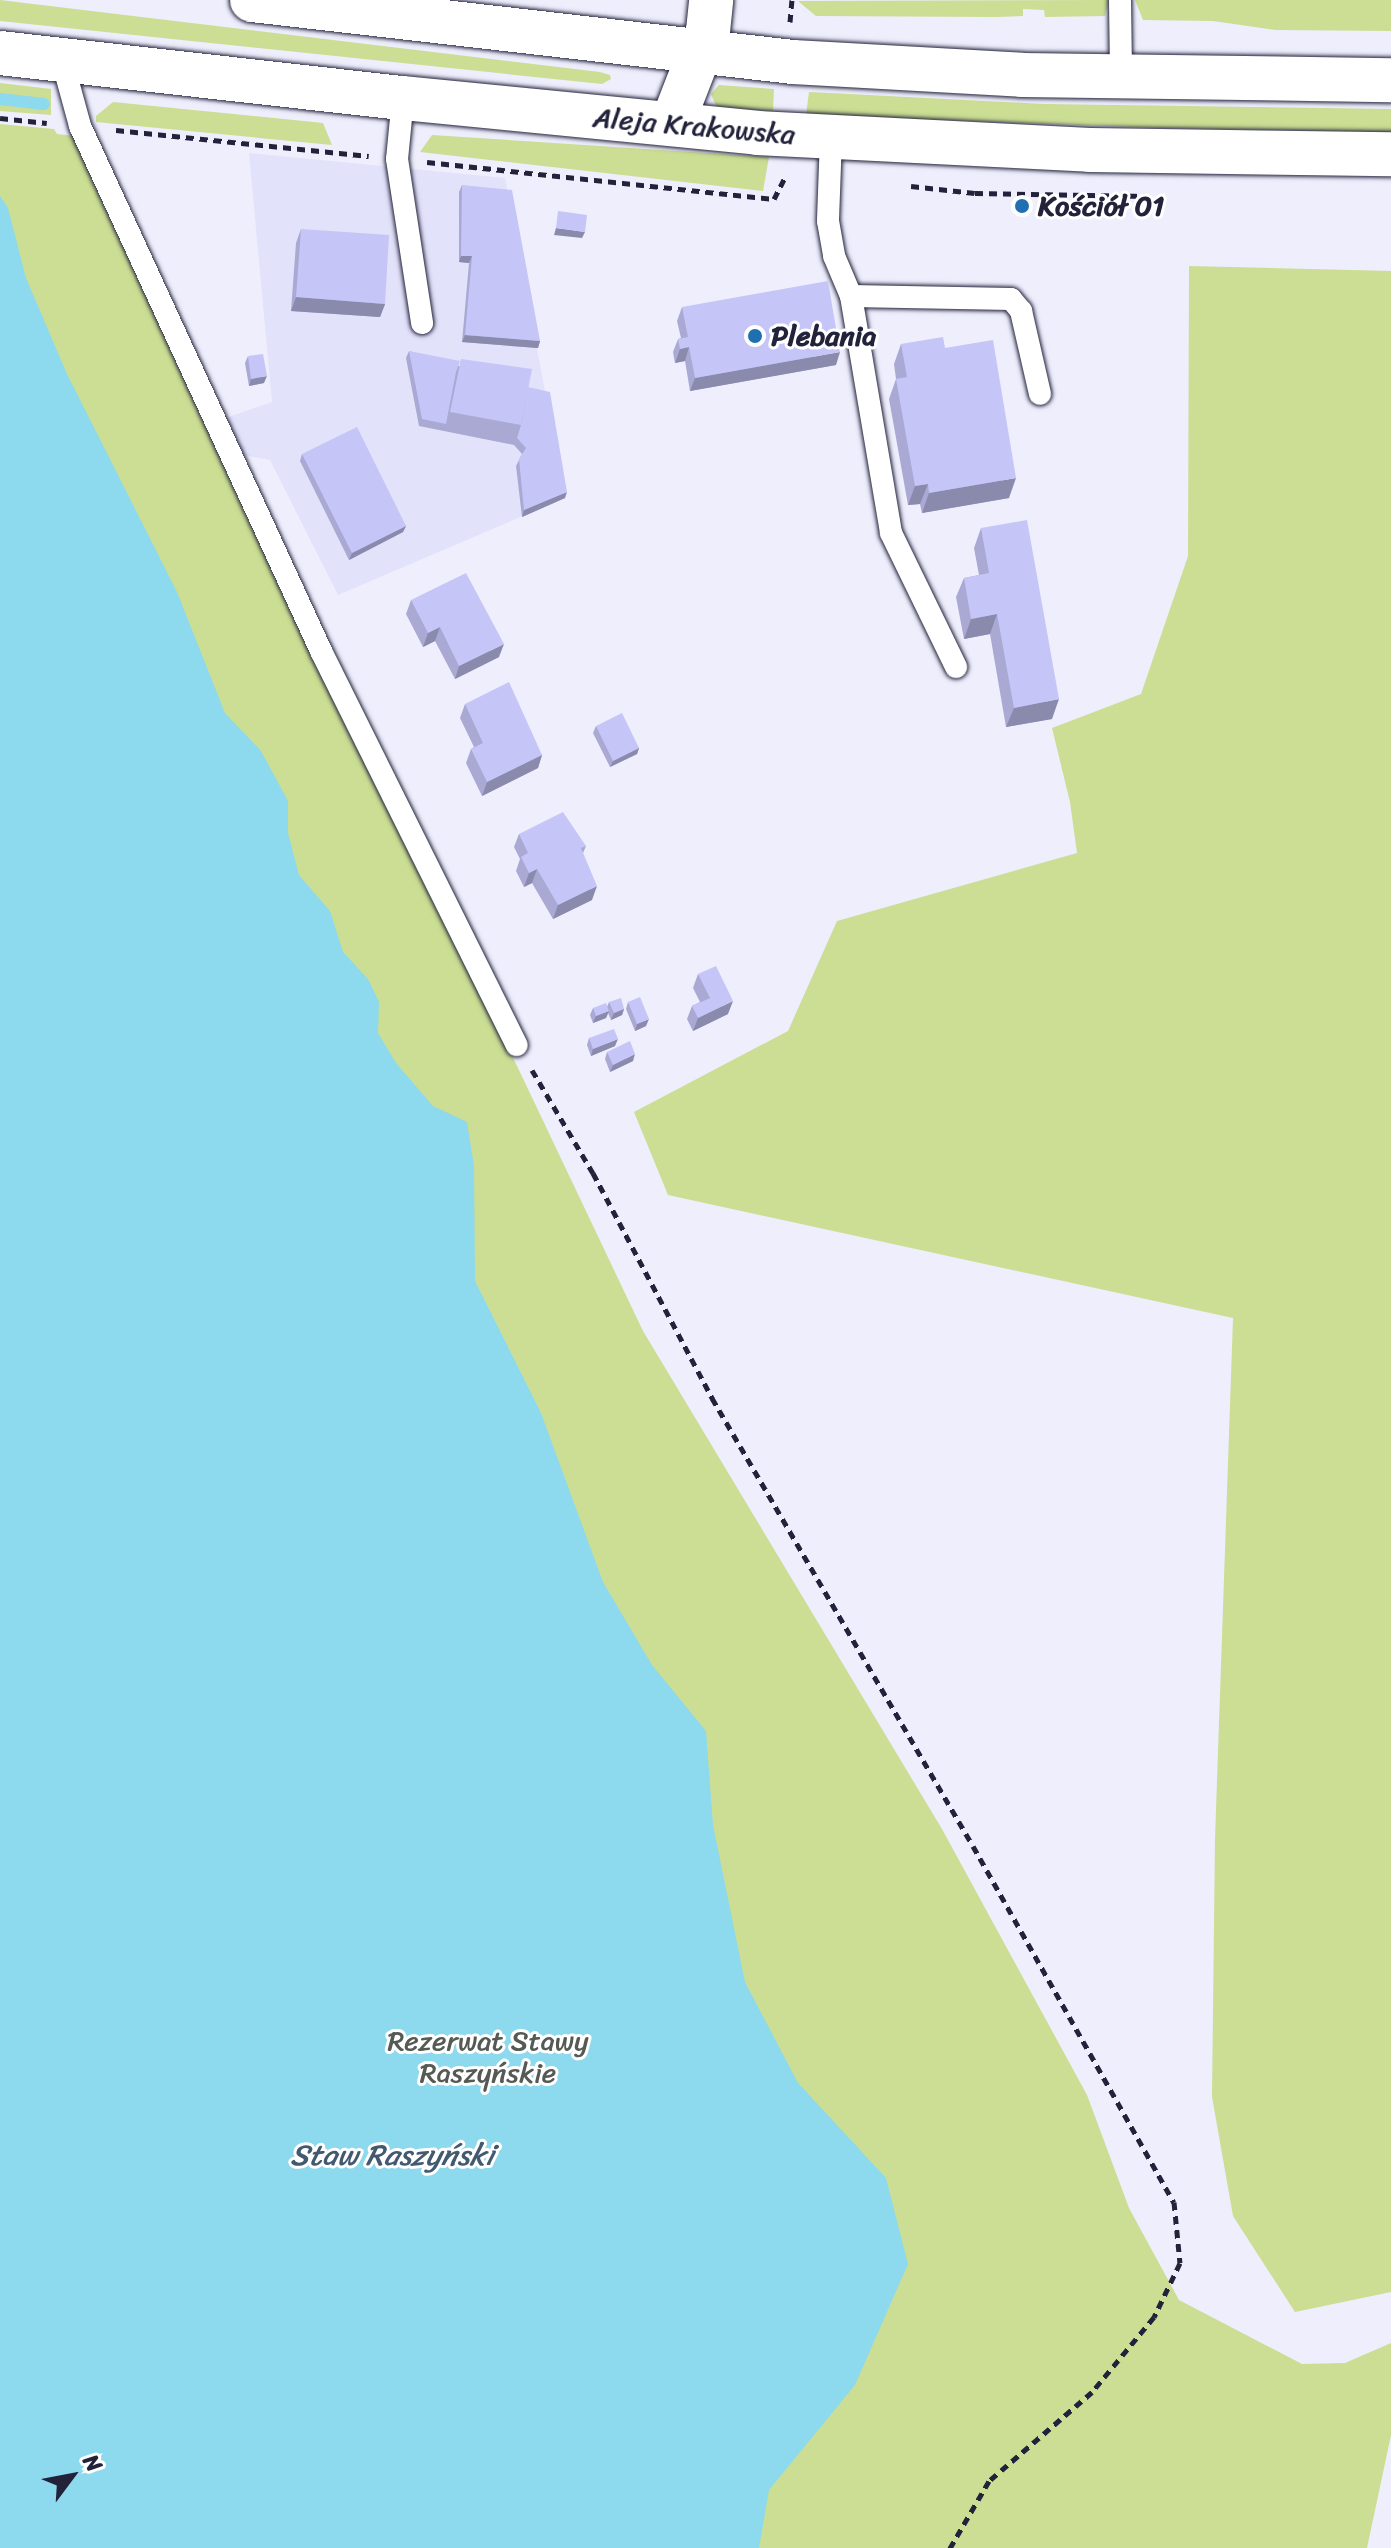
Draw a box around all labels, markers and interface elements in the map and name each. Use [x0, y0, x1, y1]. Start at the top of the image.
street label: Aleja Krakowska [591, 100, 797, 152]
place label: Kościół 01 [1038, 189, 1164, 223]
marker: Kościół 01 [1013, 197, 1031, 215]
place label: Plebania [771, 319, 876, 353]
marker: Plebania [746, 327, 764, 345]
park label: Rezerwat Stawy Raszyńskie [387, 2024, 589, 2090]
water label: Staw Raszyński [289, 2137, 495, 2173]
north arrow [32, 2436, 112, 2516]
text: N [72, 2446, 113, 2480]

